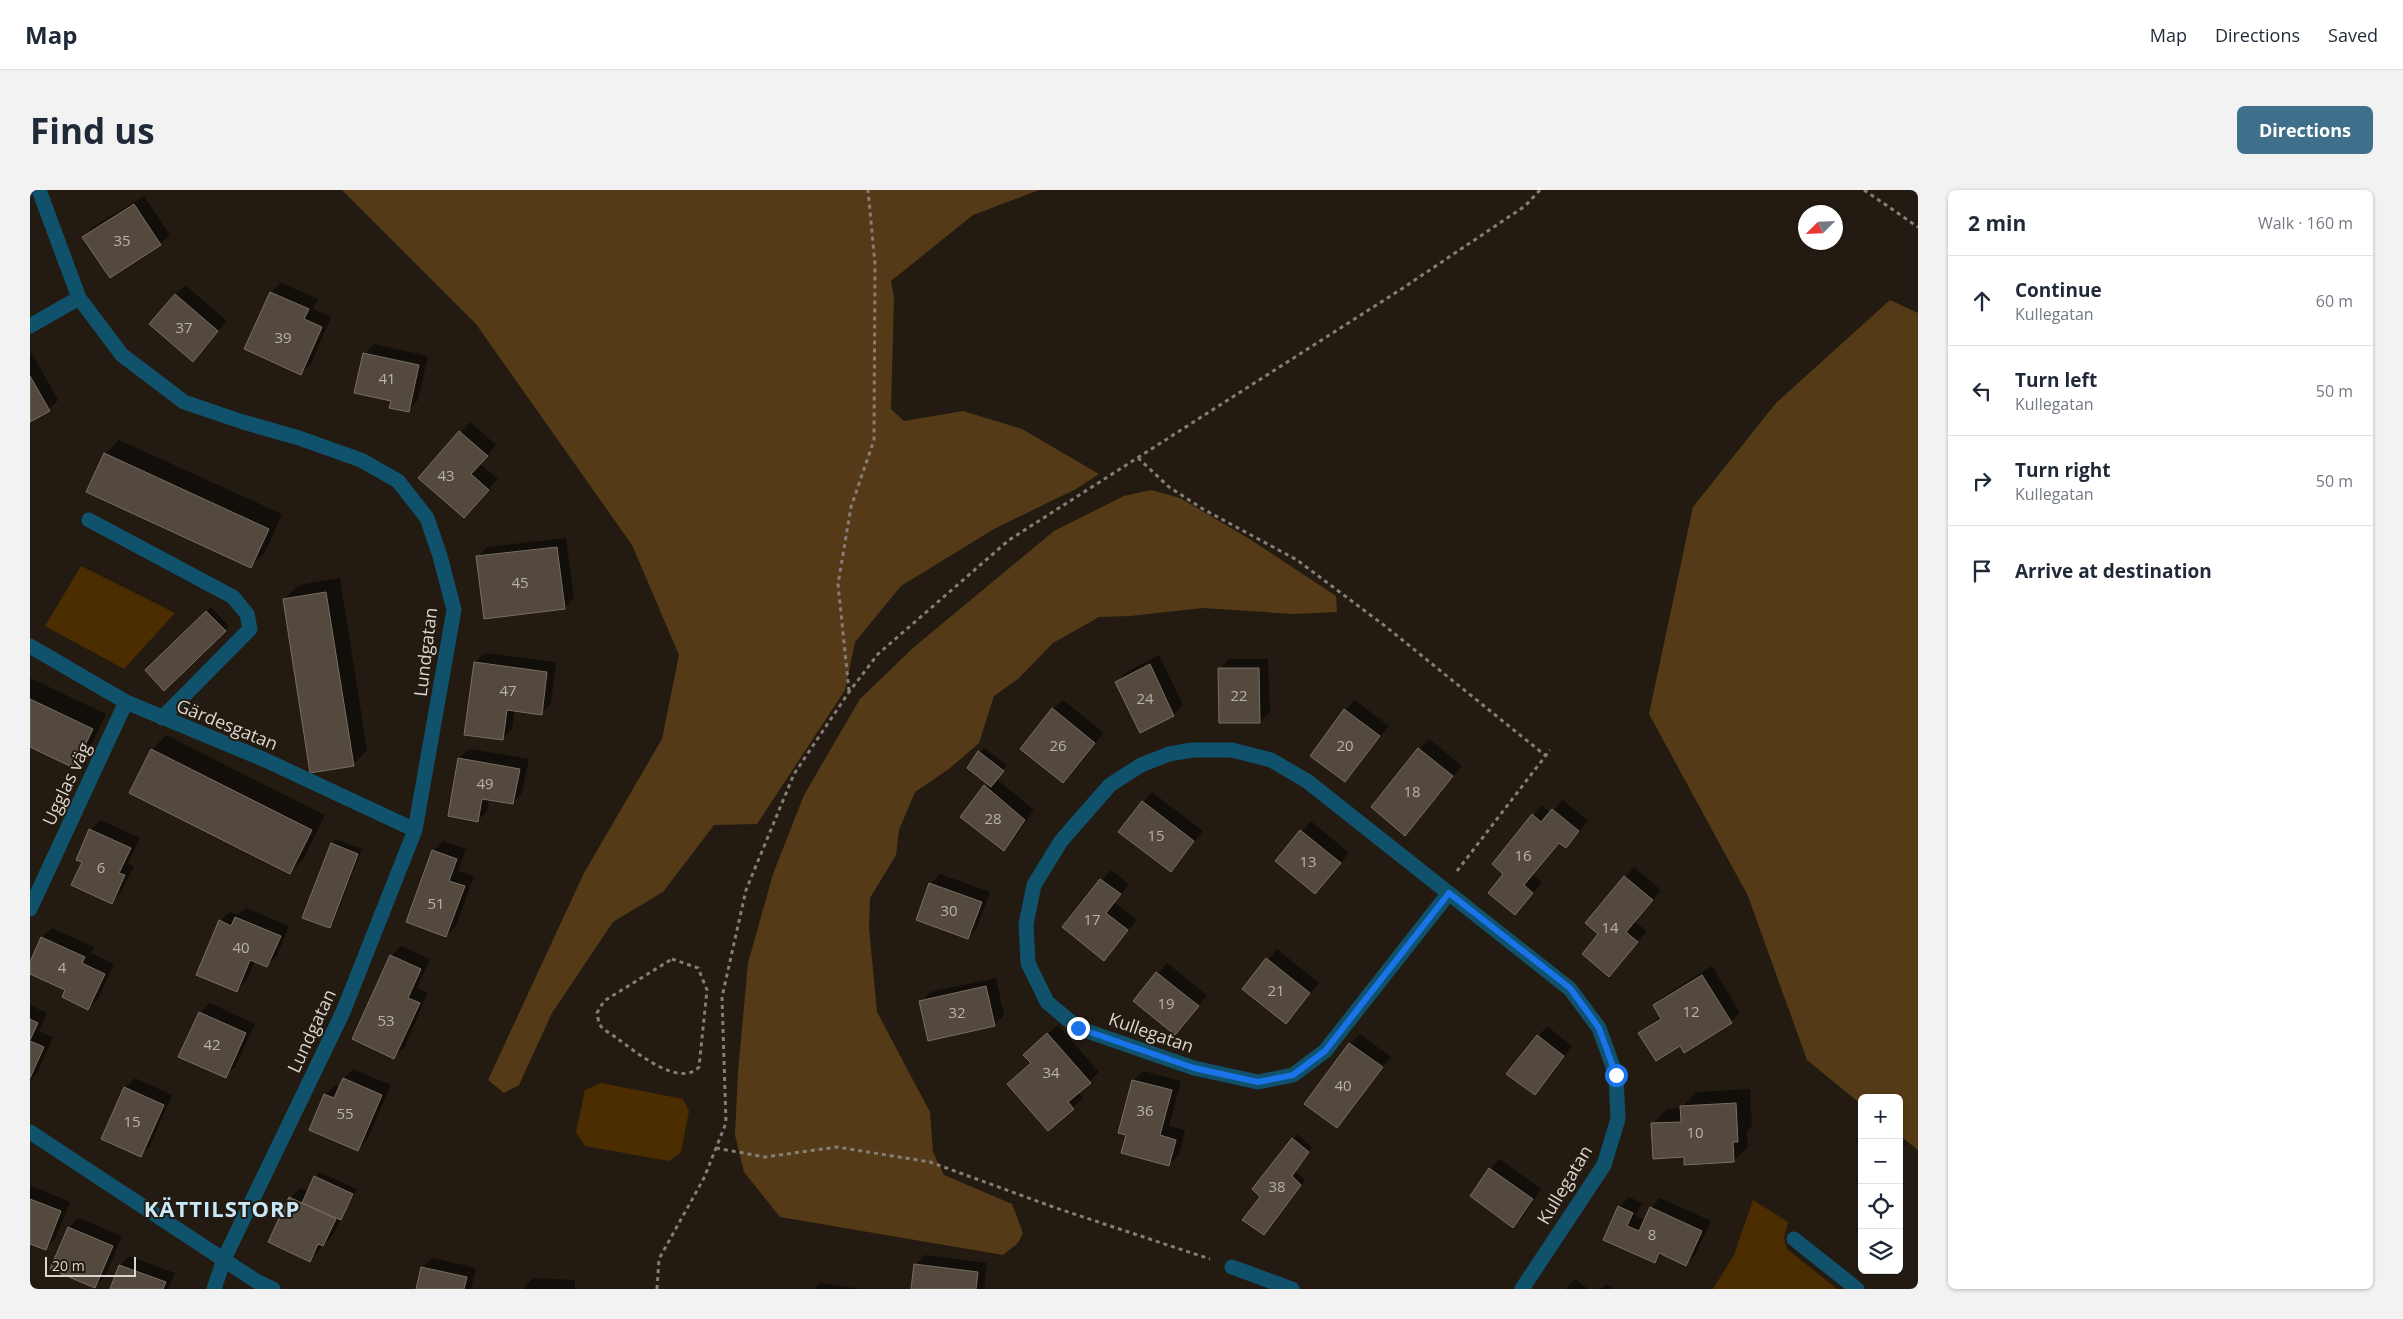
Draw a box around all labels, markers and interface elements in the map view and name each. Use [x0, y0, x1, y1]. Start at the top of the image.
text: Map [25, 18, 77, 51]
text: Map [2150, 23, 2187, 47]
text: Directions [2215, 23, 2300, 47]
text: Saved [2328, 23, 2378, 47]
button: Directions [2237, 106, 2373, 154]
text: Find us [30, 107, 155, 154]
north arrow [1798, 205, 1843, 250]
text: 2 min [1968, 209, 2026, 237]
text: Walk · 160 m [2258, 212, 2353, 234]
house number: 35 [113, 230, 131, 250]
text: Continue [2015, 277, 2102, 303]
icon: ahead [1968, 287, 1996, 315]
text: 60 m [2316, 290, 2353, 312]
text: Kullegatan [2015, 303, 2094, 325]
house number: 37 [175, 317, 193, 337]
house number: 39 [274, 327, 292, 347]
text: Turn left [2015, 367, 2097, 393]
house number: 41 [378, 368, 396, 388]
icon: left [1968, 377, 1996, 405]
text: 50 m [2316, 380, 2353, 402]
text: Kullegatan [2015, 393, 2094, 415]
text: Turn right [2015, 457, 2110, 483]
house number: 43 [437, 465, 455, 485]
icon: right [1968, 467, 1996, 495]
text: 50 m [2316, 470, 2353, 492]
text: Kullegatan [2015, 483, 2094, 505]
icon: arrive [1968, 557, 1996, 585]
text: Arrive at destination [2015, 558, 2212, 584]
house number: 45 [511, 572, 529, 592]
street label: Lundgatan [408, 606, 442, 698]
house number: 47 [499, 680, 517, 700]
house number: 22 [1230, 685, 1248, 705]
house number: 24 [1136, 688, 1154, 708]
street label: Gärdesgatan [173, 693, 282, 755]
house number: 26 [1049, 735, 1067, 755]
house number: 20 [1336, 735, 1354, 755]
street label: Ugglas väg [36, 738, 96, 829]
house number: 49 [476, 773, 494, 793]
house number: 18 [1403, 781, 1421, 801]
house number: 28 [984, 808, 1002, 828]
house number: 15 [1147, 825, 1165, 845]
house number: 16 [1514, 845, 1532, 865]
house number: 13 [1299, 851, 1317, 871]
house number: 6 [97, 857, 105, 877]
house number: 51 [427, 893, 445, 913]
house number: 30 [940, 900, 958, 920]
house number: 17 [1083, 909, 1101, 929]
house number: 14 [1601, 917, 1619, 937]
house number: 40 [232, 937, 250, 957]
house number: 4 [58, 957, 67, 977]
house number: 21 [1267, 980, 1285, 1000]
street label: Lundgatan [281, 985, 341, 1076]
house number: 19 [1157, 993, 1175, 1013]
house number: 12 [1682, 1001, 1700, 1021]
house number: 32 [948, 1002, 966, 1022]
street label: Kullegatan [1106, 1006, 1197, 1058]
house number: 53 [377, 1010, 395, 1030]
route end [1067, 1017, 1090, 1040]
house number: 42 [203, 1034, 221, 1054]
house number: 34 [1042, 1062, 1060, 1082]
route start [1605, 1064, 1628, 1087]
house number: 40 [1334, 1075, 1352, 1095]
map controls [1858, 1094, 1903, 1274]
button: + [1858, 1094, 1903, 1139]
house number: 36 [1136, 1100, 1154, 1120]
house number: 55 [336, 1103, 354, 1123]
house number: 15 [123, 1111, 141, 1131]
house number: 10 [1686, 1122, 1704, 1142]
button: − [1858, 1139, 1903, 1184]
street label: Kullegatan [1531, 1140, 1597, 1229]
house number: 38 [1268, 1176, 1286, 1196]
button: locate [1858, 1184, 1903, 1229]
district label: KÄTTILSTORP [144, 1193, 300, 1223]
house number: 8 [1648, 1224, 1656, 1244]
button: layers [1858, 1229, 1903, 1274]
scale bar [45, 1254, 136, 1277]
text: 20 m [52, 1256, 85, 1275]

